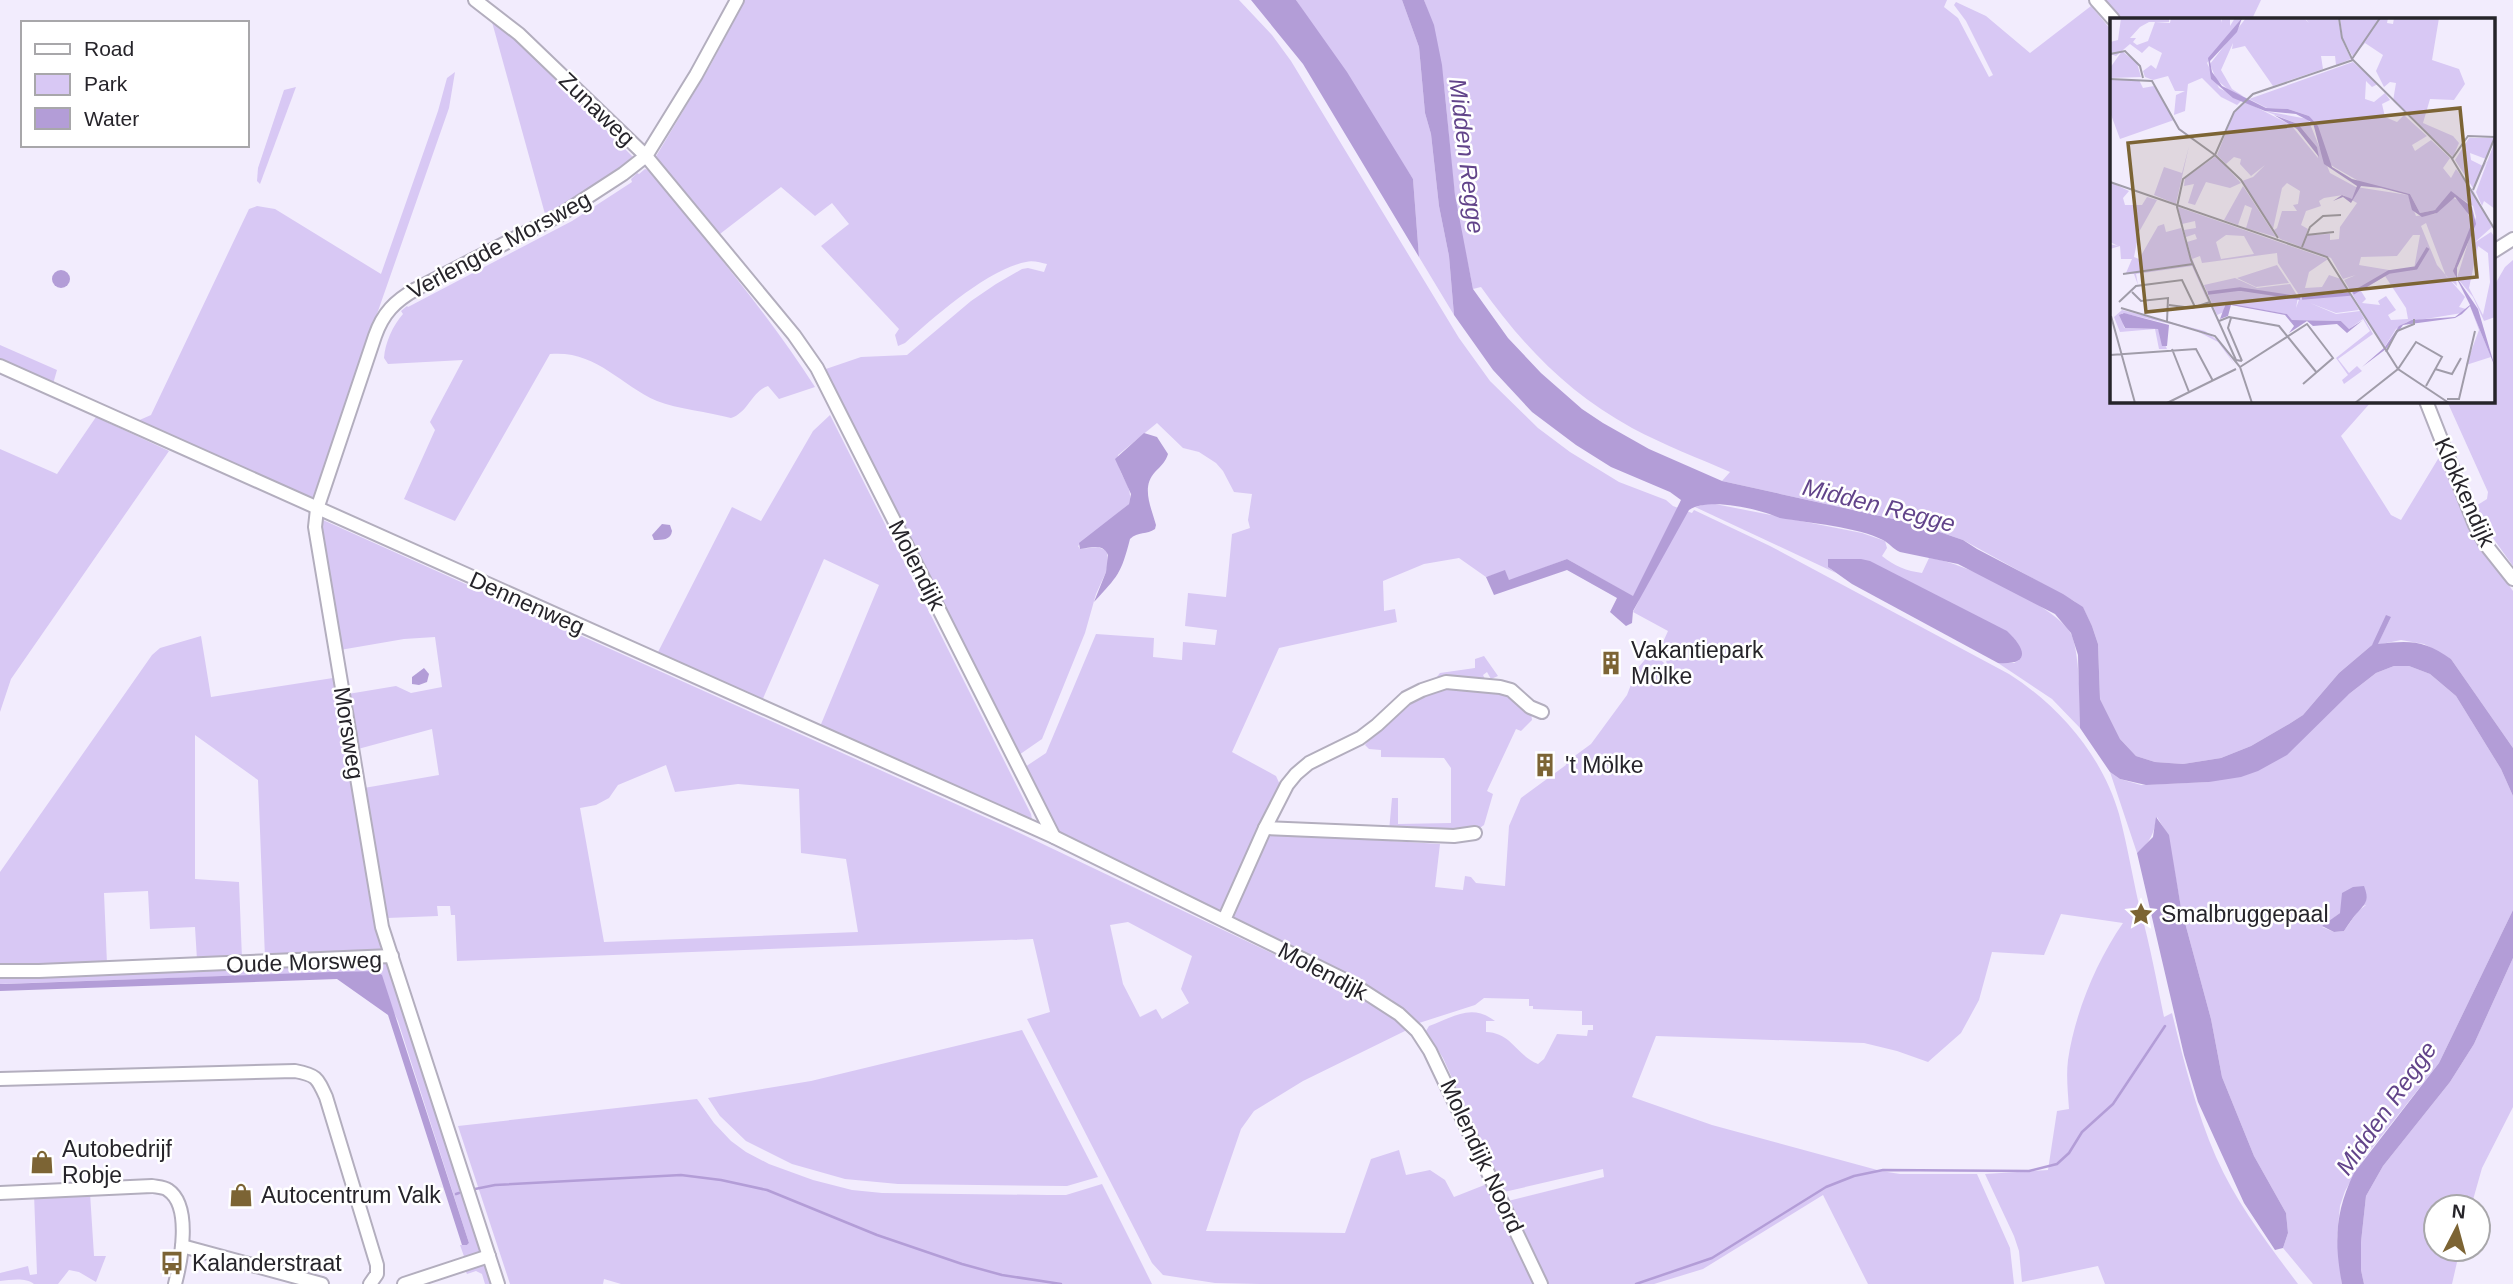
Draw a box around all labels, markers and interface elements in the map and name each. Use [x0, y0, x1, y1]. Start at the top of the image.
inset map [2110, 18, 2496, 402]
legend [21, 21, 248, 147]
text: Road [84, 37, 134, 60]
street label: Zunaweg [554, 67, 640, 151]
text: Park [84, 72, 128, 95]
water label: Midden Regge [1444, 77, 1490, 235]
text: Water [84, 107, 139, 130]
street label: Verlengde Morsweg [403, 186, 595, 304]
street label: Klokkendijk [2429, 434, 2501, 551]
water label: Midden Regge [1800, 473, 1958, 537]
street label: Molendijk [883, 516, 951, 615]
street label: Dennenweg [466, 566, 588, 640]
place label: Vakantiepark Mölke [1631, 637, 1764, 689]
building icon: Vakantiepark Mölke [1597, 649, 1625, 677]
street label: Morsweg [329, 685, 369, 781]
building icon: 't Mölke [1531, 751, 1559, 779]
place label: 't Mölke [1565, 752, 1644, 778]
place icon: Smalbruggepaal [2127, 900, 2155, 928]
place label: Smalbruggepaal [2161, 901, 2329, 927]
street label: Molendijk [1274, 937, 1372, 1006]
street label: Oude Morsweg [226, 946, 382, 978]
water label: Midden Regge [2330, 1036, 2442, 1180]
street label: Molendijk Noord [1435, 1075, 1529, 1237]
place label: Autobedrijf Robje [62, 1136, 173, 1188]
shop icon: Autobedrijf Robje [28, 1148, 56, 1176]
shop icon: Autocentrum Valk [227, 1181, 255, 1209]
place label: Autocentrum Valk [261, 1182, 441, 1208]
north arrow [2422, 1193, 2492, 1263]
text: N [2451, 1200, 2467, 1223]
bus stop icon: Kalanderstraat [158, 1249, 186, 1277]
place label: Kalanderstraat [192, 1250, 342, 1276]

